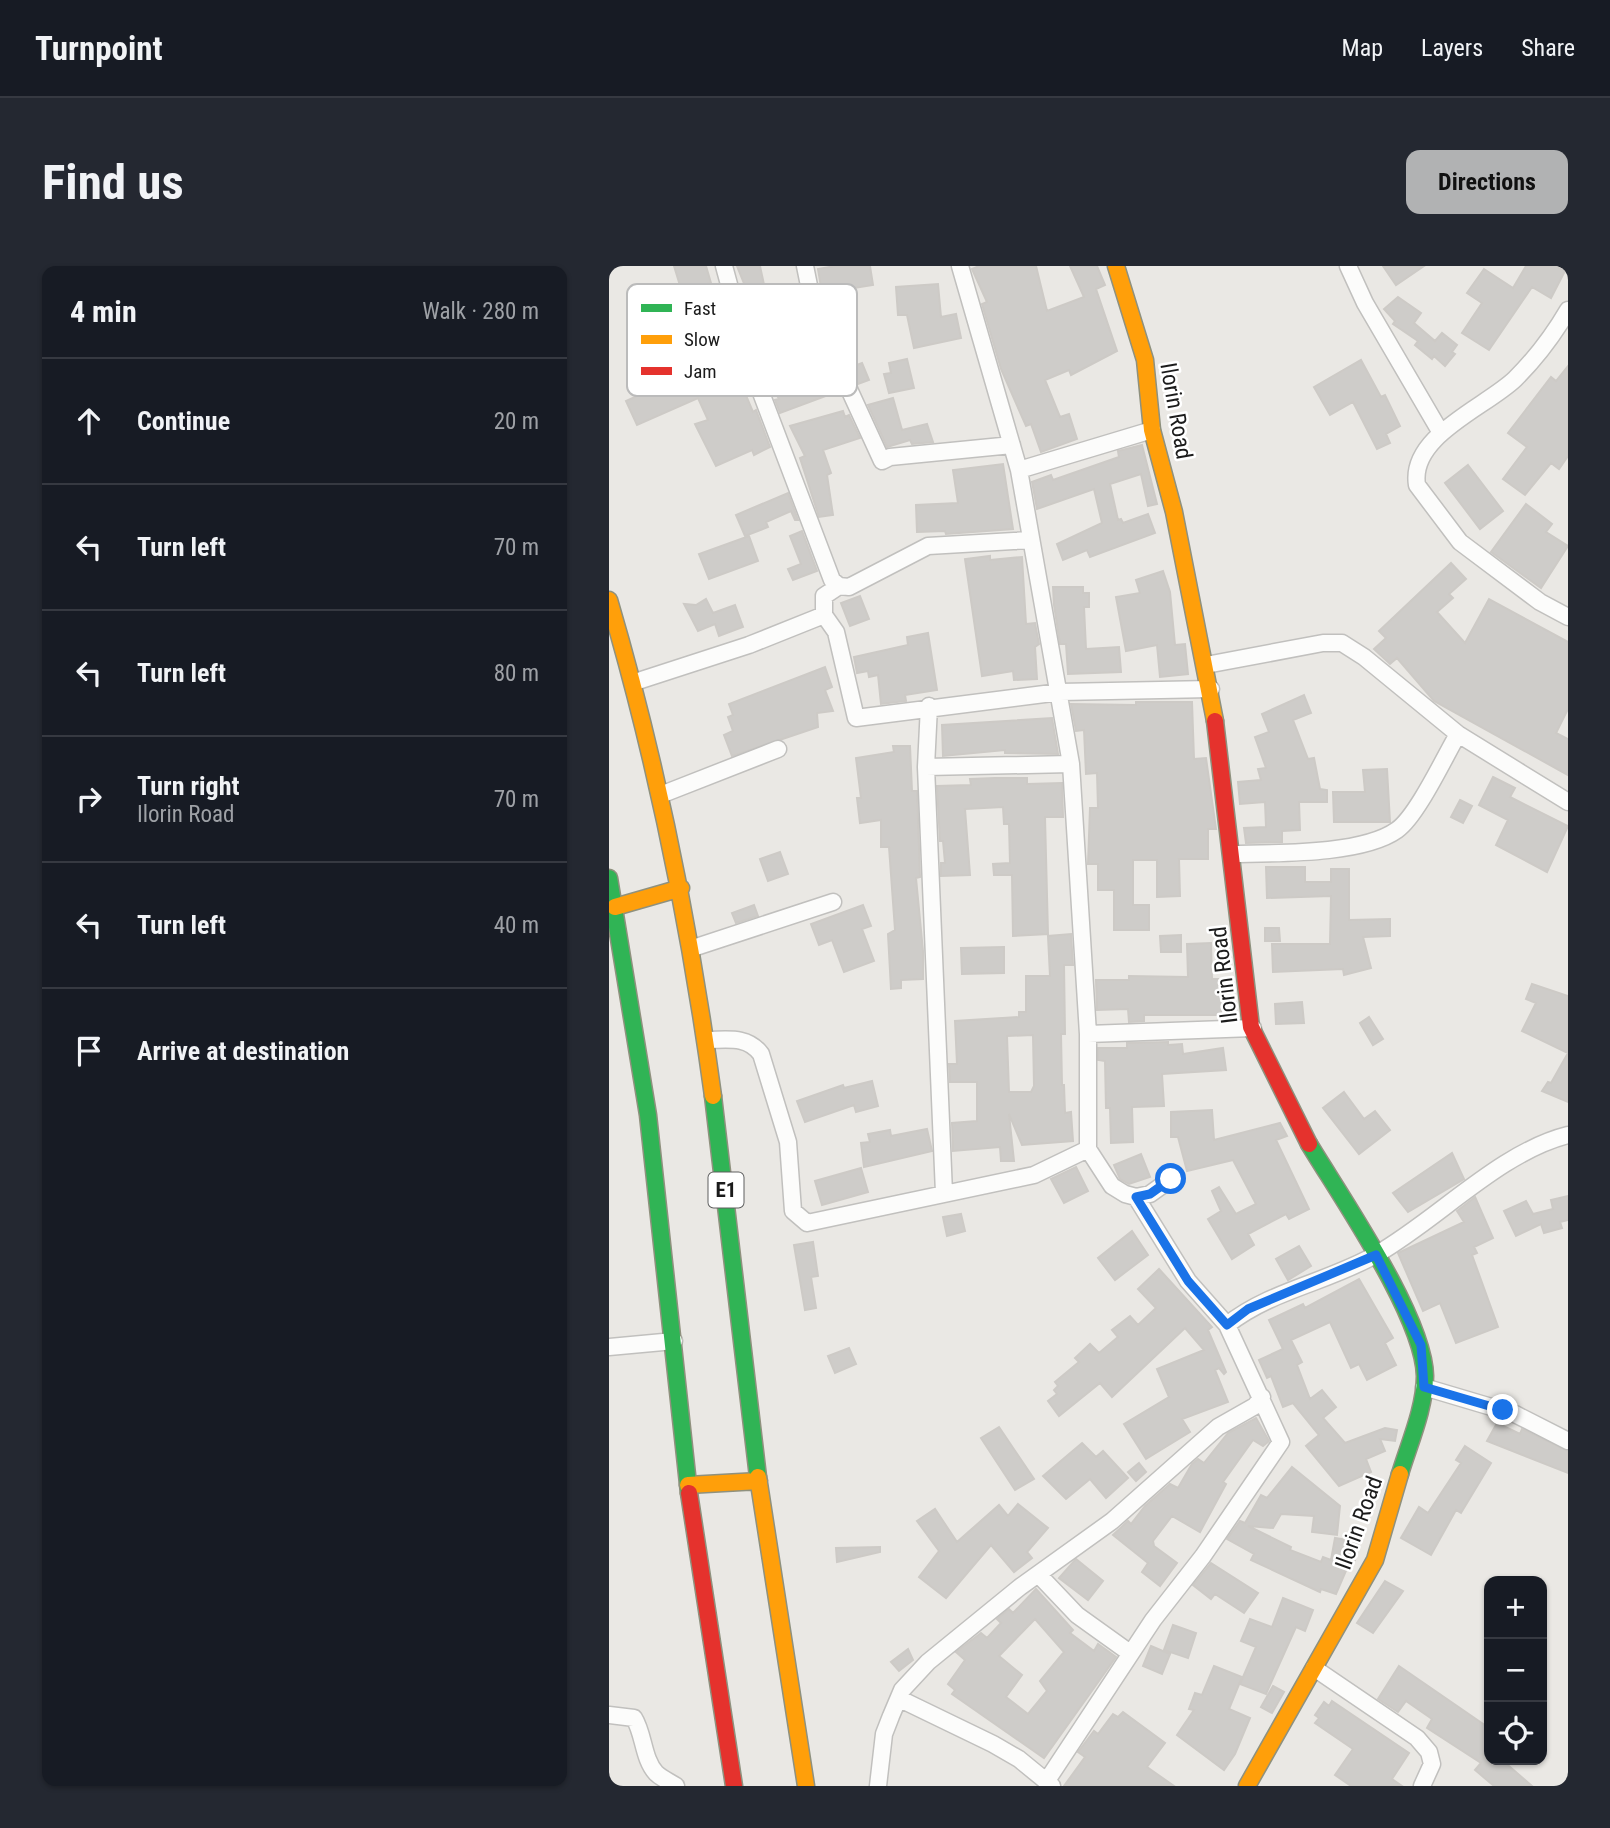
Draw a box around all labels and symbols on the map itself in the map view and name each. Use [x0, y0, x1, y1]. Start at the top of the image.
legend [627, 284, 857, 396]
text: Fast [684, 297, 716, 320]
text: Slow [684, 328, 720, 351]
text: Jam [684, 360, 717, 383]
street label: Ilorin Road [1154, 361, 1198, 461]
street label: Ilorin Road [1205, 925, 1243, 1025]
route start [1155, 1163, 1186, 1194]
road number: E1 [709, 1172, 743, 1208]
route end [1487, 1394, 1518, 1425]
street label: Ilorin Road [1330, 1473, 1388, 1573]

